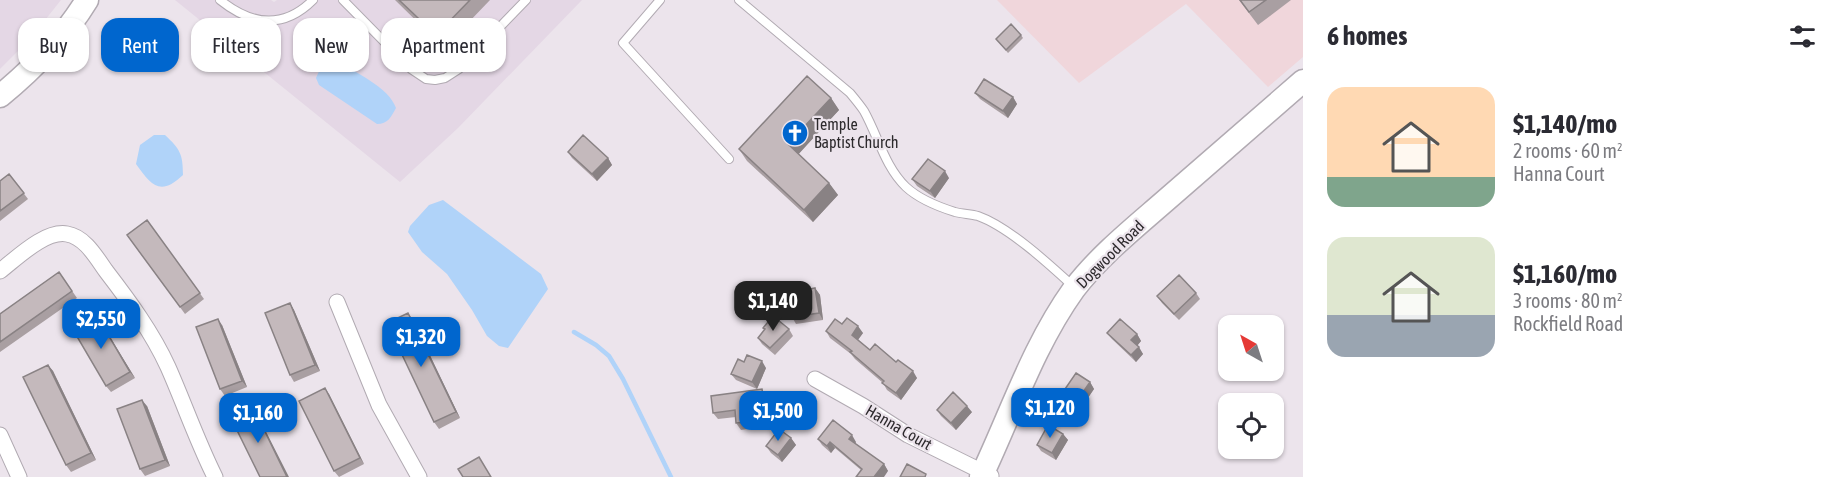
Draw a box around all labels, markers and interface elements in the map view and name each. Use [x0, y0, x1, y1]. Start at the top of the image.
chip: Buy [18, 18, 89, 72]
chip: Rent [101, 18, 179, 72]
chip: Filters [191, 18, 281, 72]
chip: New [293, 18, 369, 72]
chip: Apartment [381, 18, 506, 72]
icon: filters [1786, 20, 1819, 53]
text: 6 homes [1327, 21, 1407, 51]
text: $1,140/mo [1513, 109, 1617, 139]
icon: home [1375, 111, 1447, 183]
place label: Temple Baptist Church [814, 115, 898, 152]
church icon: Temple Baptist Church [780, 118, 810, 148]
text: 2 rooms · 60 m² [1513, 139, 1623, 162]
text: Hanna Court [1513, 162, 1605, 185]
street label: Dogwood Road [1072, 216, 1148, 292]
text: $1,160/mo [1513, 259, 1617, 289]
icon: home [1375, 261, 1447, 333]
pin: $1,140 [724, 281, 822, 332]
text: $1,140 [748, 289, 798, 312]
text: 3 rooms · 80 m² [1513, 289, 1623, 312]
pin: $2,550 [52, 299, 150, 350]
text: $2,550 [76, 307, 126, 330]
text: Rockfield Road [1513, 312, 1623, 335]
north arrow [1218, 315, 1284, 381]
map controls [1218, 315, 1284, 459]
pin: $1,320 [372, 317, 470, 368]
text: $1,320 [396, 325, 446, 348]
pin: $1,120 [1001, 388, 1099, 439]
pin: $1,500 [729, 391, 827, 442]
pin: $1,160 [209, 393, 307, 444]
button: locate [1218, 393, 1284, 459]
text: $1,120 [1025, 396, 1075, 419]
text: $1,500 [753, 399, 803, 422]
text: $1,160 [233, 401, 283, 424]
street label: Hanna Court [863, 401, 936, 453]

